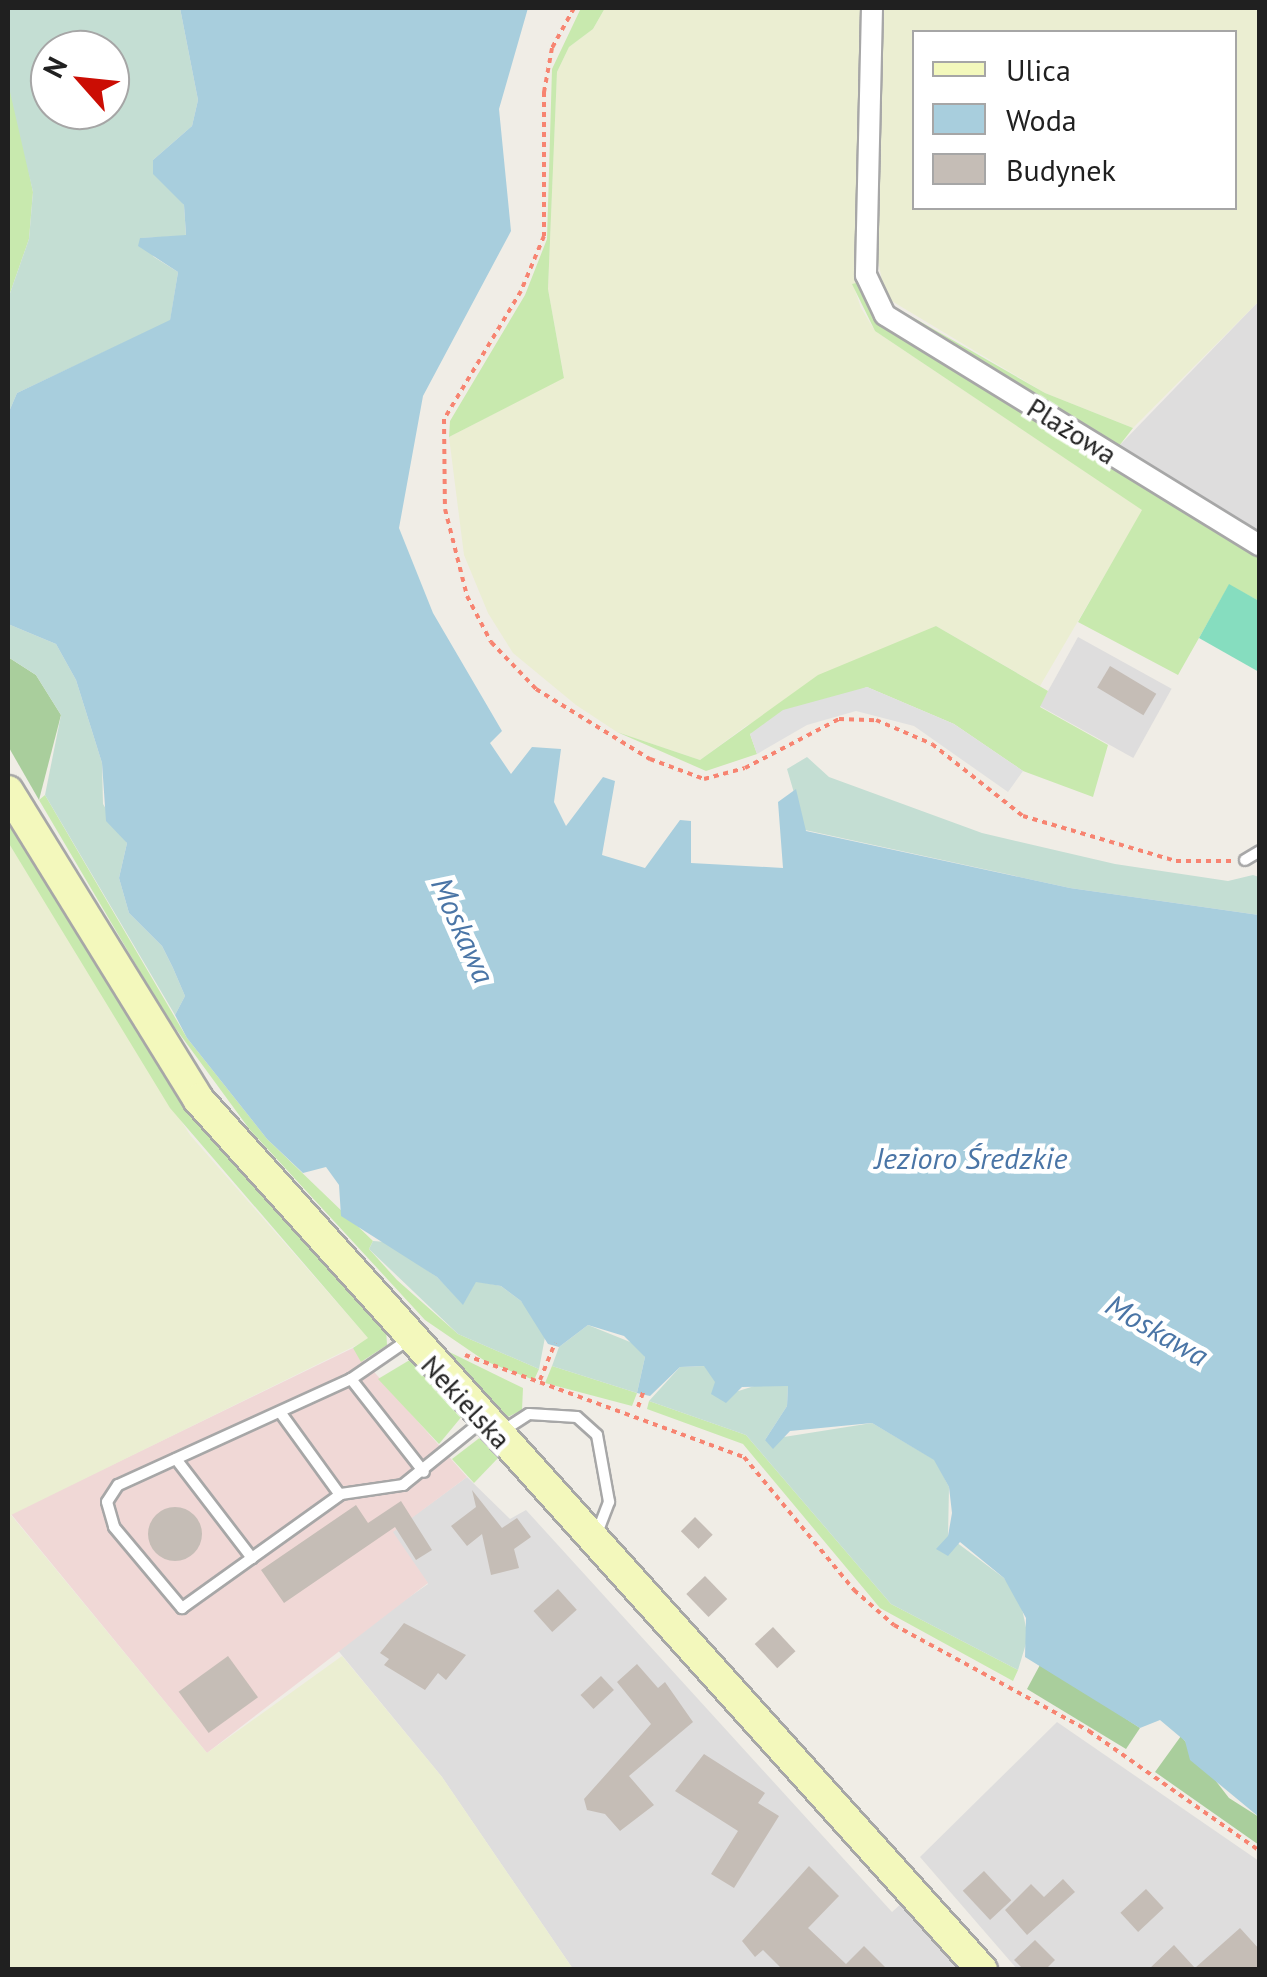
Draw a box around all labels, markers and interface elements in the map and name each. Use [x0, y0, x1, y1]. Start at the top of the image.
north arrow [30, 30, 130, 130]
legend [912, 30, 1237, 210]
text: N [34, 50, 75, 84]
text: Ulica [1006, 50, 1071, 89]
text: Woda [1006, 100, 1077, 139]
text: Budynek [1006, 150, 1116, 189]
street label: Plażowa [1021, 391, 1123, 471]
water label: Moskawa [424, 872, 502, 988]
water label: Jezioro Średzkie [875, 1140, 1067, 1176]
water label: Moskawa [1100, 1286, 1214, 1374]
street label: Nekielska [414, 1348, 518, 1456]

